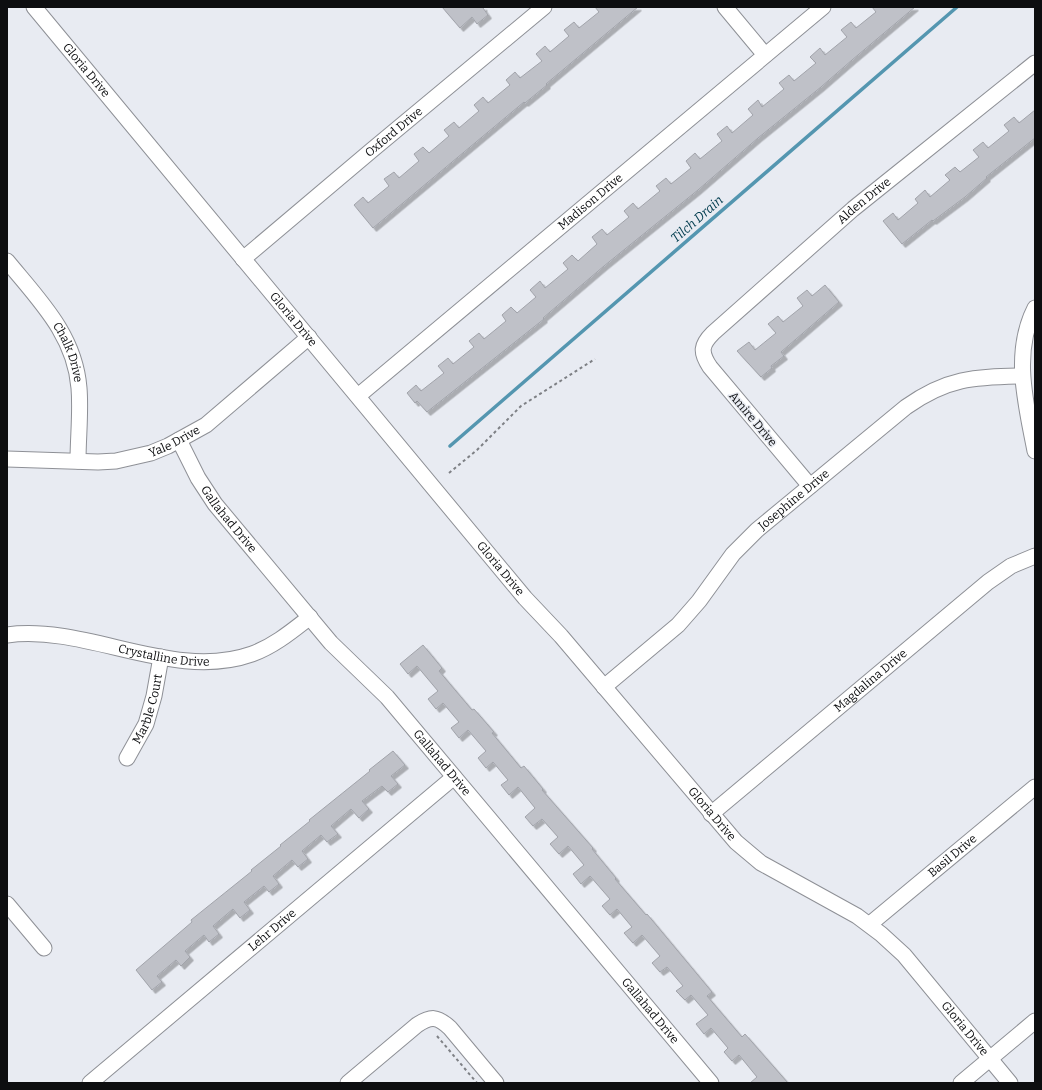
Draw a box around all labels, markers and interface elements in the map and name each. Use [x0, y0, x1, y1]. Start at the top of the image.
street label: Gloria Drive [60, 40, 113, 100]
street label: Oxford Drive [362, 104, 425, 160]
street label: Madison Drive [555, 171, 626, 233]
street label: Alden Drive [834, 174, 894, 227]
water label: Tilch Drain [668, 192, 726, 246]
street label: Gloria Drive [267, 289, 320, 349]
street label: Chalk Drive [50, 319, 85, 383]
street label: Amire Drive [726, 389, 780, 449]
street label: Yale Drive [147, 423, 202, 460]
street label: Josephine Drive [755, 466, 832, 534]
street label: Gallahad Drive [198, 483, 260, 556]
street label: Gloria Drive [474, 539, 527, 598]
street label: Crystalline Drive [117, 641, 210, 669]
street label: Magdalina Drive [831, 646, 910, 715]
street label: Marble Court [129, 672, 165, 746]
street label: Gallahad Drive [410, 727, 474, 798]
street label: Gloria Drive [685, 784, 739, 844]
street label: Basil Drive [925, 831, 979, 880]
street label: Lehr Drive [246, 906, 299, 954]
street label: Gallahad Drive [619, 975, 682, 1047]
street label: Gloria Drive [938, 999, 991, 1059]

